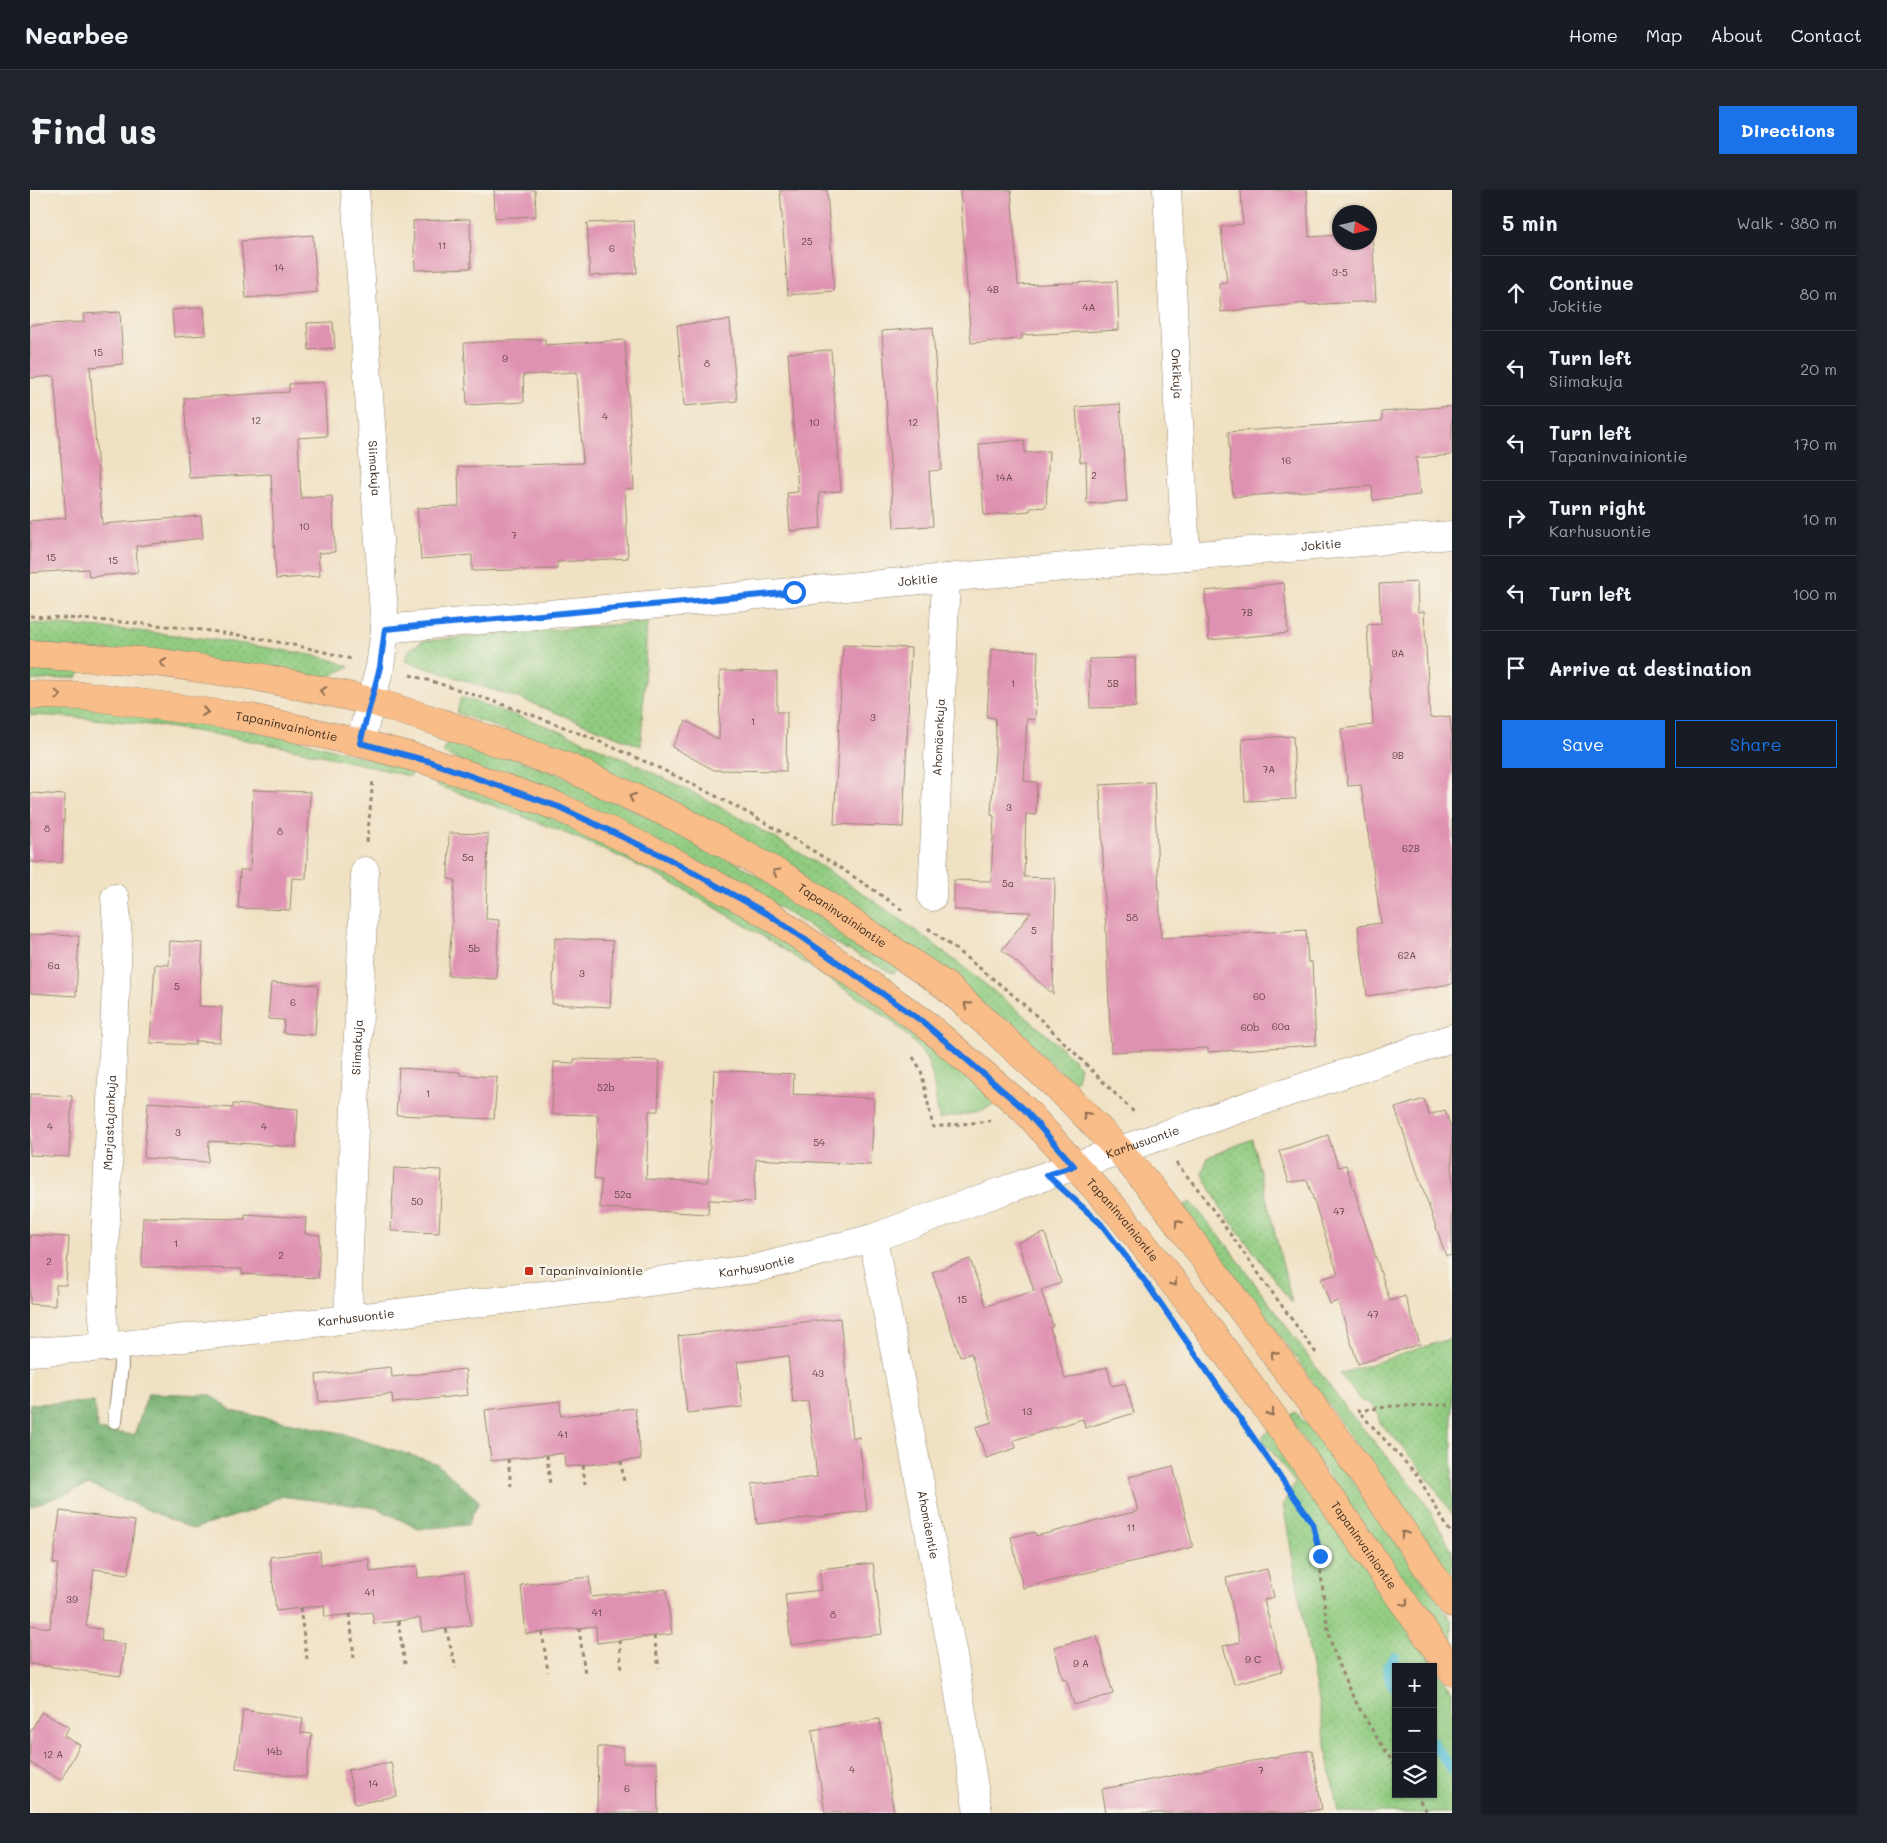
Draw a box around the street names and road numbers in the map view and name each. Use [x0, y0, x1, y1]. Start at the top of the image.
street label: Onkikuja [1168, 348, 1187, 399]
street label: Siimakuja [365, 440, 385, 497]
street label: Jokitie [1301, 535, 1342, 554]
street label: Jokitie [897, 570, 938, 589]
street label: Ahomäenkuja [928, 698, 948, 776]
street label: Tapaninvainiontie [235, 707, 339, 745]
street label: Tapaninvainiontie [795, 879, 890, 951]
street label: Siimakuja [347, 1019, 366, 1075]
street label: Marjastajankuja [99, 1074, 119, 1171]
street label: Karhusuontie [1103, 1121, 1181, 1162]
street label: Tapaninvainiontie [1083, 1174, 1163, 1264]
street label: Karhusuontie [718, 1250, 796, 1280]
street label: Karhusuontie [317, 1304, 395, 1330]
street label: Ahomäentie [914, 1489, 943, 1560]
street label: Tapaninvainiontie [1328, 1497, 1401, 1592]

